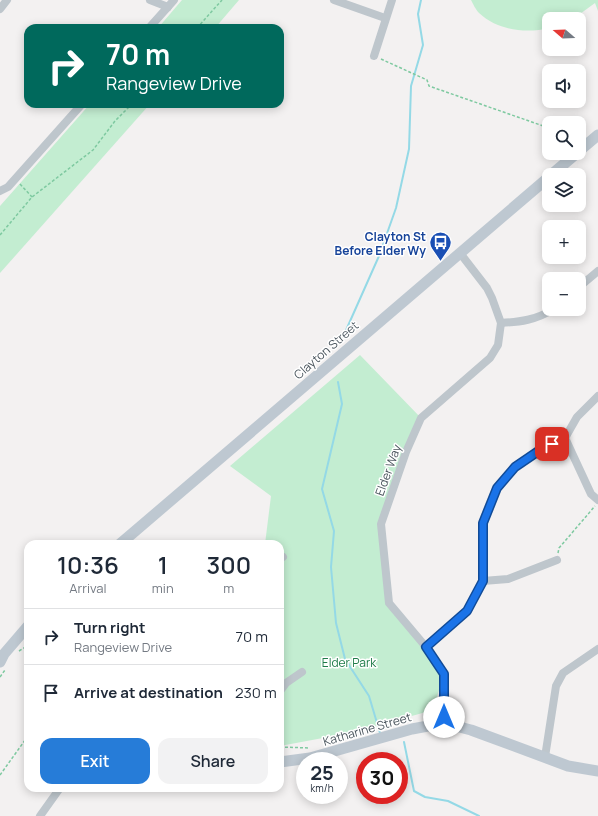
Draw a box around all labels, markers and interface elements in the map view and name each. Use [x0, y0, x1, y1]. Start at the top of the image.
north arrow [542, 12, 586, 56]
map controls [542, 12, 586, 316]
text: 70 m [106, 35, 170, 73]
icon: right [40, 40, 92, 92]
button: sound [542, 64, 586, 108]
text: Rangeview Drive [106, 71, 242, 95]
button: search [542, 116, 586, 160]
button: layers [542, 168, 586, 212]
button: + [542, 220, 586, 264]
place label: Clayton St Before Elder Wy [335, 228, 426, 259]
bus stop icon: Clayton St Before Elder Wy [428, 230, 454, 263]
button: − [542, 272, 586, 316]
street label: Clayton Street [290, 317, 362, 383]
pin [535, 427, 569, 461]
icon: arrive [541, 433, 563, 455]
street label: Elder Way [371, 441, 405, 498]
text: 10:36 [57, 548, 119, 581]
text: 1 [158, 548, 168, 581]
text: 300 [207, 548, 251, 581]
text: Arrival [69, 579, 106, 597]
text: min [152, 579, 174, 597]
text: m [223, 579, 234, 597]
text: Turn right [74, 617, 145, 638]
icon: right [40, 626, 62, 648]
text: 70 m [236, 626, 268, 647]
text: Rangeview Drive [74, 638, 172, 656]
park label: Elder Park [322, 654, 377, 671]
icon: arrive [40, 682, 62, 704]
text: Arrive at destination [74, 682, 223, 703]
text: 230 m [235, 682, 277, 703]
position arrow [423, 696, 465, 738]
street label: Katharine Street [321, 708, 413, 750]
button: Exit [40, 738, 150, 784]
button: Share [158, 738, 268, 784]
speed limit sign: 30 [356, 752, 408, 804]
text: 25 [310, 759, 334, 786]
text: km/h [310, 781, 334, 795]

